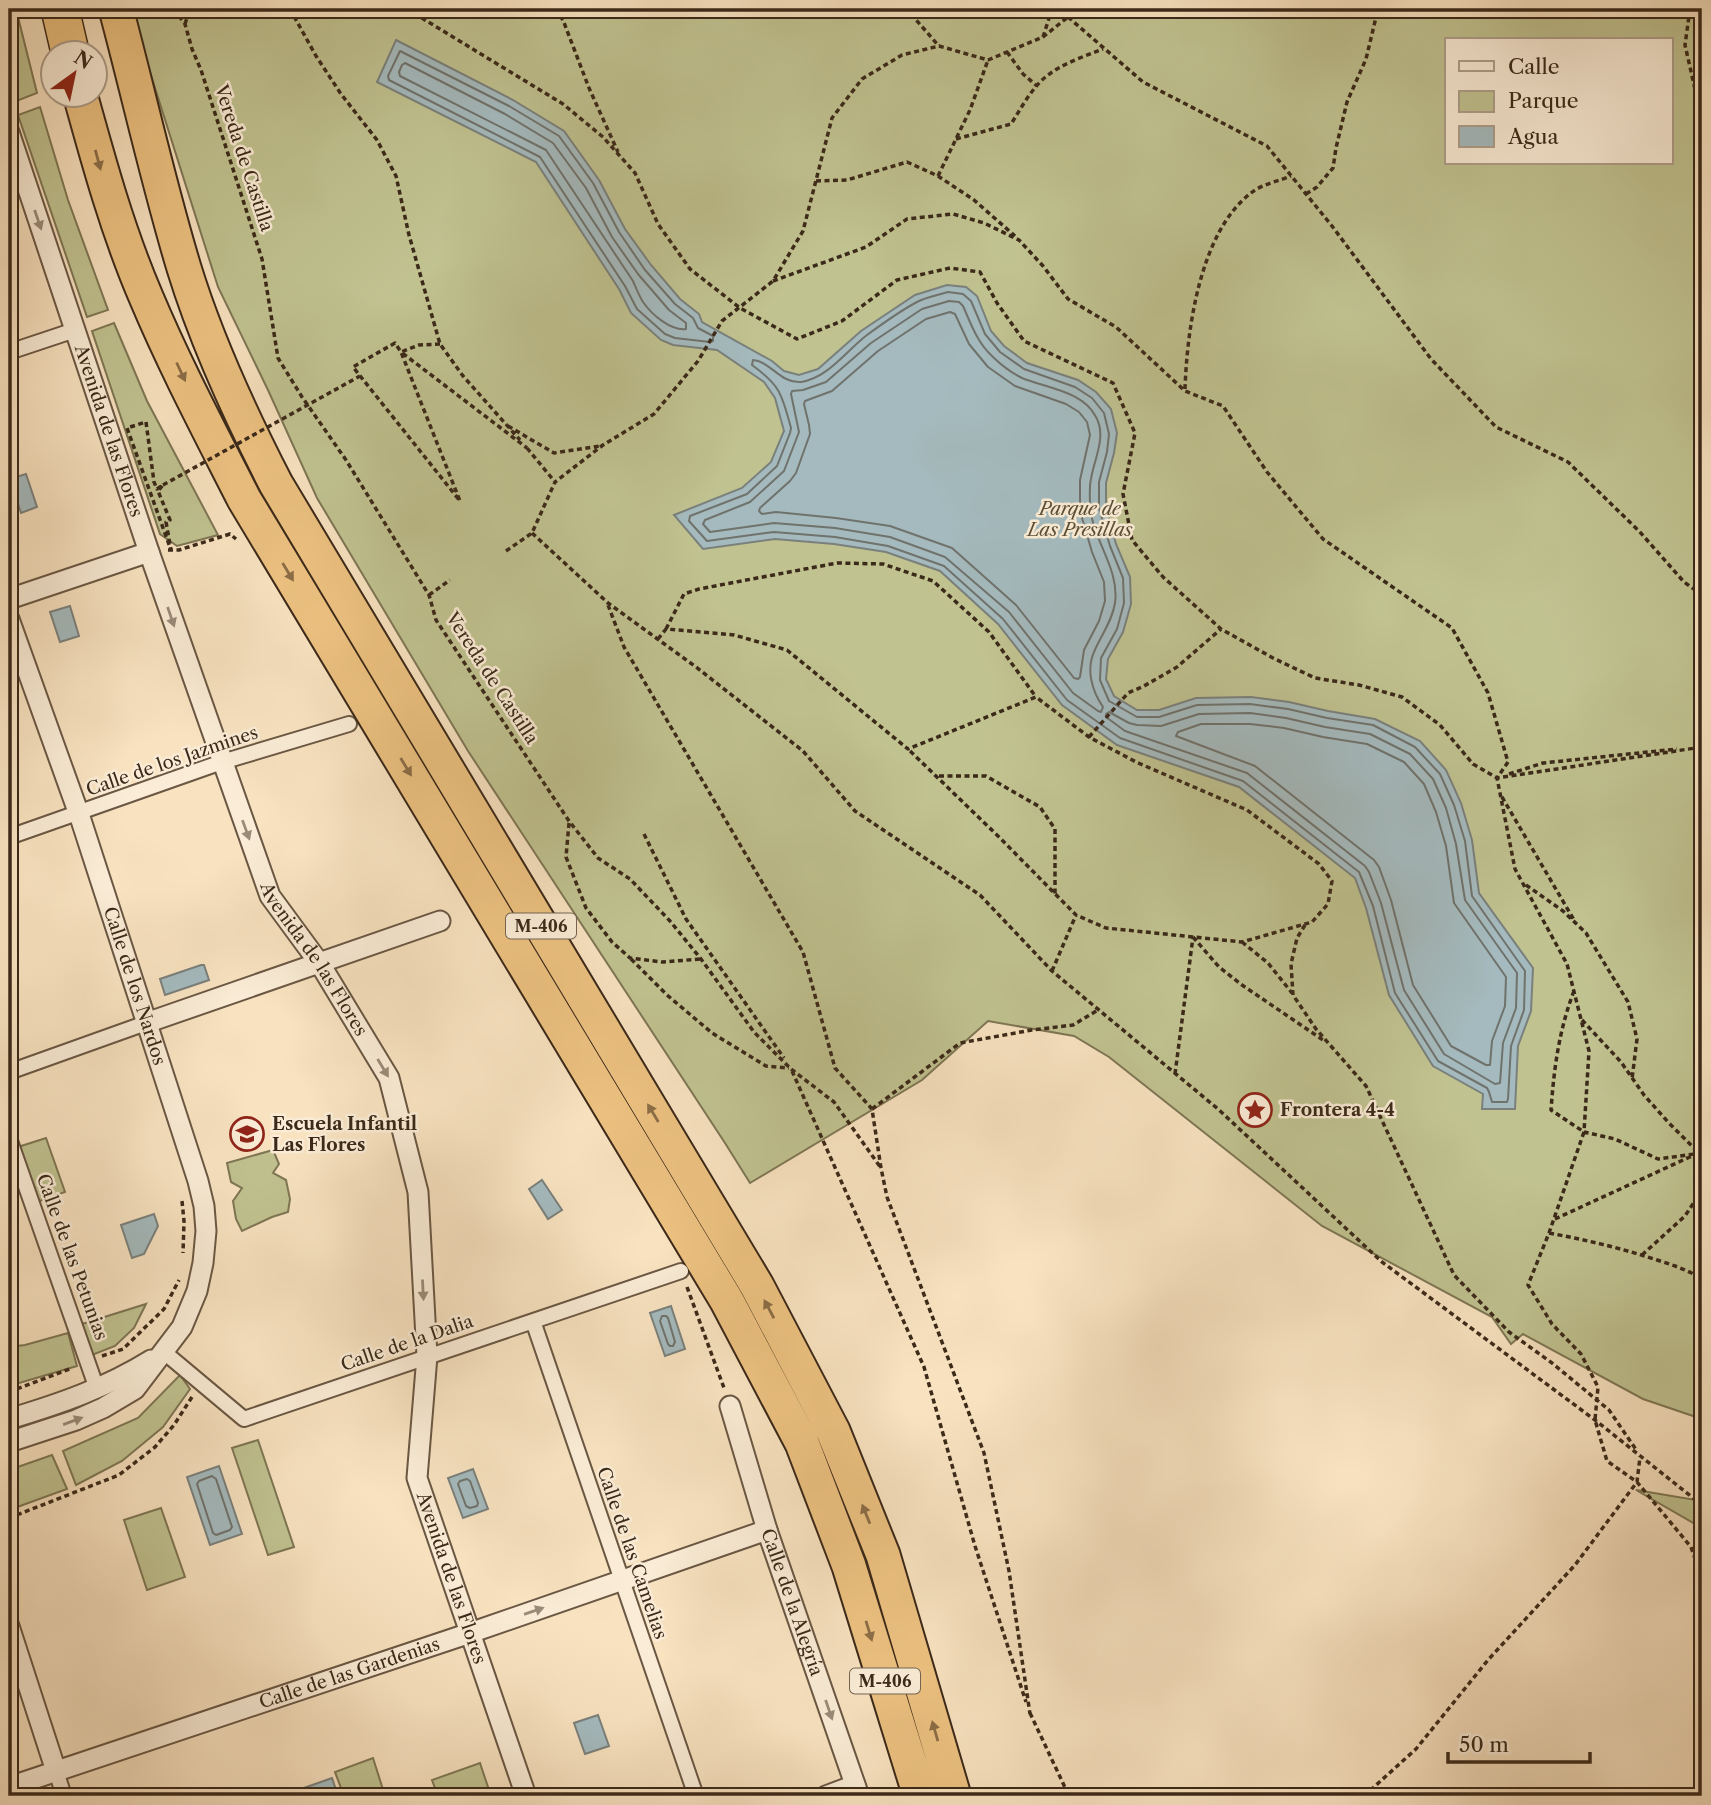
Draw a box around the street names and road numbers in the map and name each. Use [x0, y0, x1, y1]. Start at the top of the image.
street label: Vereda de Castilla [210, 81, 278, 235]
street label: Avenida de las Flores [69, 341, 148, 520]
street label: Vereda de Castilla [441, 607, 543, 749]
street label: Calle de los Jazmines [83, 721, 261, 801]
street label: Avenida de las Flores [255, 879, 372, 1040]
street label: Calle de los Nardos [99, 904, 171, 1068]
road number: M-406 [506, 914, 576, 938]
street label: Calle de las Petunias [32, 1171, 112, 1343]
street label: Calle de la Dalia [338, 1310, 477, 1376]
street label: Calle de las Camelias [592, 1464, 672, 1642]
street label: Avenida de las Flores [411, 1488, 491, 1667]
street label: Calle de la Alegría [756, 1526, 828, 1679]
street label: Calle de las Gardenias [256, 1633, 443, 1714]
road number: M-406 [850, 1668, 920, 1694]

